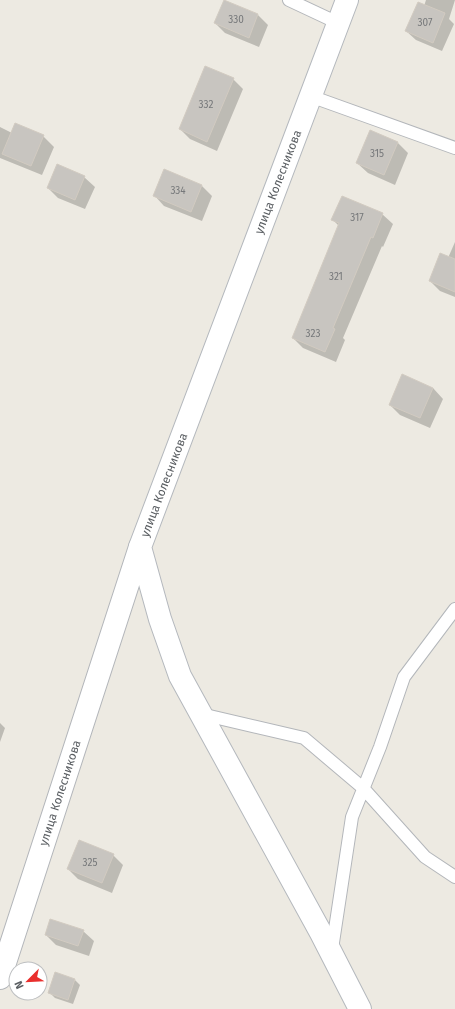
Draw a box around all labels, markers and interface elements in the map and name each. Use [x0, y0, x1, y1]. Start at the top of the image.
house number: 330 [228, 14, 244, 26]
house number: 307 [418, 17, 433, 29]
house number: 332 [199, 99, 213, 111]
street label: улица Колесникова [252, 128, 304, 236]
house number: 315 [370, 148, 384, 160]
house number: 334 [170, 185, 186, 197]
house number: 317 [350, 212, 364, 224]
house number: 321 [329, 271, 343, 283]
house number: 323 [306, 328, 320, 340]
street label: улица Колесникова [138, 431, 190, 539]
street label: улица Колесникова [36, 738, 84, 848]
house number: 325 [83, 857, 97, 869]
north arrow [8, 961, 48, 1001]
text: N [12, 979, 27, 991]

